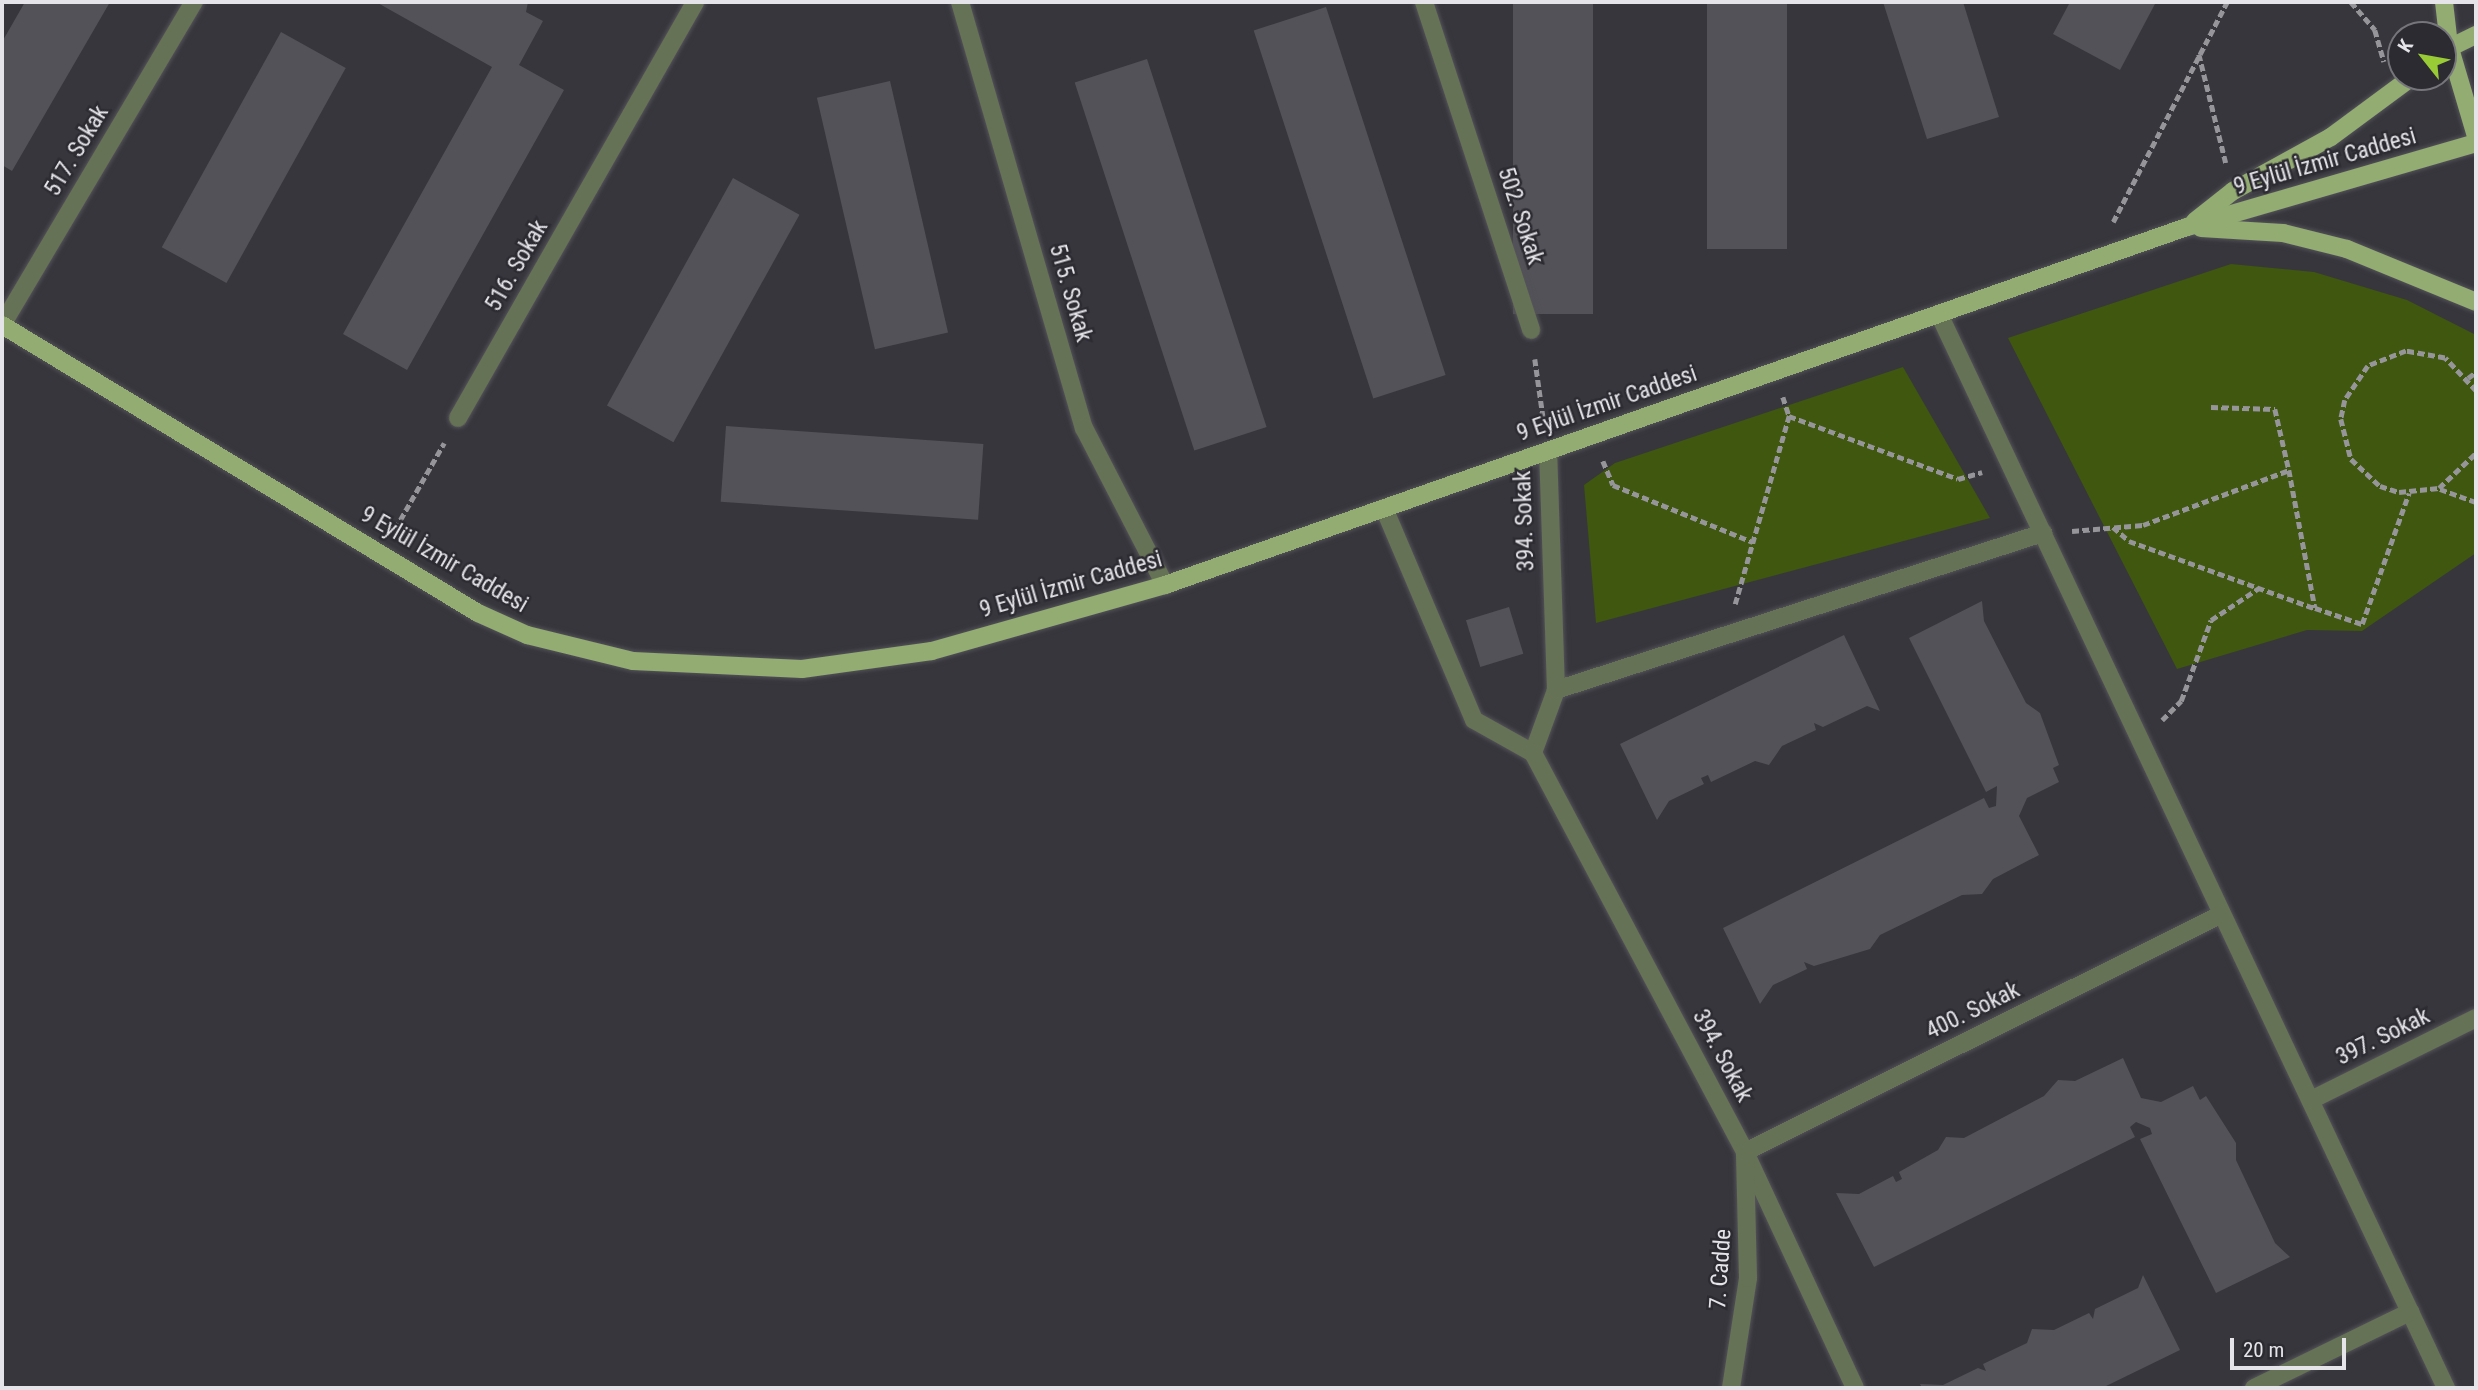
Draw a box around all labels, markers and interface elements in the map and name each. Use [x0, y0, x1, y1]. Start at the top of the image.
north arrow [2387, 21, 2457, 91]
text: K [2393, 36, 2418, 56]
street label: 517. Sokak [39, 101, 115, 201]
street label: 9 Eylül İzmir Caddesi [2231, 123, 2419, 201]
street label: 502. Sokak [1491, 164, 1549, 268]
street label: 516. Sokak [480, 216, 554, 316]
street label: 515. Sokak [1043, 241, 1097, 345]
street label: 9 Eylül İzmir Caddesi [1513, 360, 1701, 448]
street label: 394. Sokak [1509, 470, 1541, 572]
street label: 9 Eylül İzmir Caddesi [355, 501, 533, 619]
street label: 9 Eylül İzmir Caddesi [977, 546, 1165, 624]
street label: 400. Sokak [1922, 977, 2024, 1045]
street label: 397. Sokak [2332, 1003, 2434, 1071]
street label: 394. Sokak [1686, 1005, 1758, 1107]
street label: 7. Cadde [1704, 1228, 1738, 1310]
scale bar [2233, 1324, 2348, 1368]
text: 20 m [2243, 1338, 2284, 1362]

